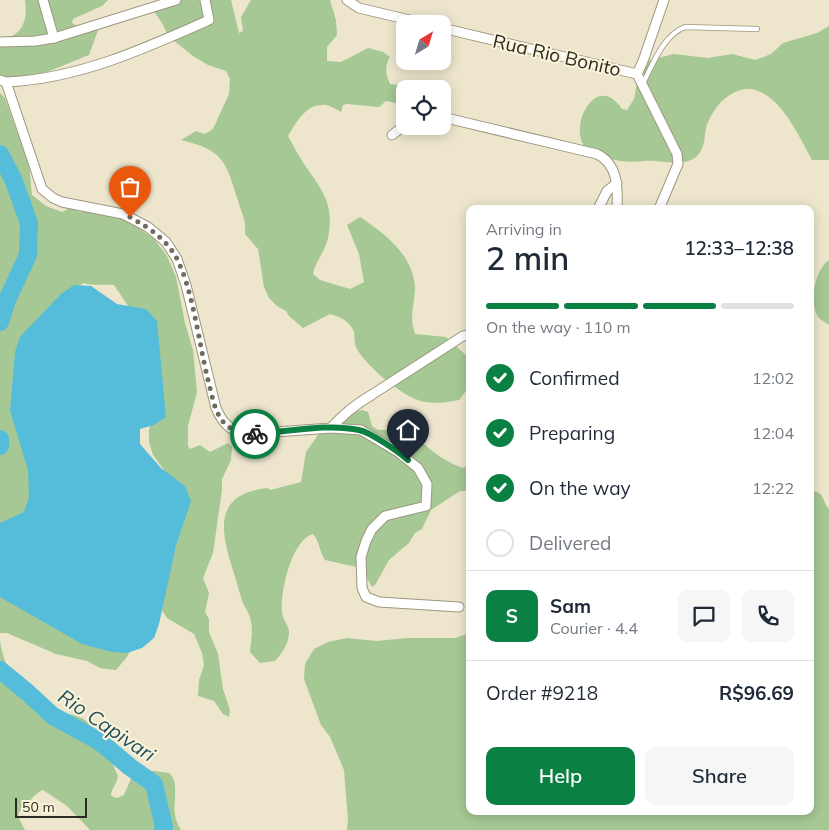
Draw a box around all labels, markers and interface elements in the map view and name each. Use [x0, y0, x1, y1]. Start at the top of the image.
north arrow [396, 15, 451, 70]
map controls [396, 15, 451, 135]
street label: Rua Rio Bonito [491, 29, 623, 81]
button: locate [396, 80, 451, 135]
pin [109, 166, 151, 217]
icon: bag [116, 173, 144, 201]
text: Arriving in [486, 219, 562, 239]
text: 12:33–12:38 [684, 236, 794, 260]
text: 2 min [486, 238, 569, 278]
text: On the way · 110 m [486, 317, 631, 337]
icon: check [486, 364, 514, 392]
text: Confirmed [529, 366, 620, 390]
text: 12:02 [752, 368, 794, 388]
courier [230, 409, 280, 459]
pin [387, 409, 429, 460]
icon: home [394, 416, 422, 444]
icon: check [486, 419, 514, 447]
icon: bike [241, 420, 269, 448]
text: Preparing [529, 421, 615, 445]
text: 12:04 [752, 423, 794, 443]
icon: check [486, 474, 514, 502]
text: On the way [529, 476, 631, 500]
text: 12:22 [752, 478, 794, 498]
text: Delivered [529, 531, 611, 555]
button: chat [678, 590, 730, 642]
button: phone [742, 590, 794, 642]
text: Sam [550, 594, 591, 618]
text: S [506, 604, 518, 628]
text: Courier · 4.4 [550, 618, 638, 638]
text: Order #9218 [486, 681, 598, 705]
text: R$96.69 [719, 681, 794, 705]
water label: Rio Capivari [54, 683, 161, 767]
button: Help [486, 747, 635, 805]
button: Share [645, 747, 794, 805]
scale bar [15, 795, 88, 818]
text: 50 m [22, 798, 55, 816]

